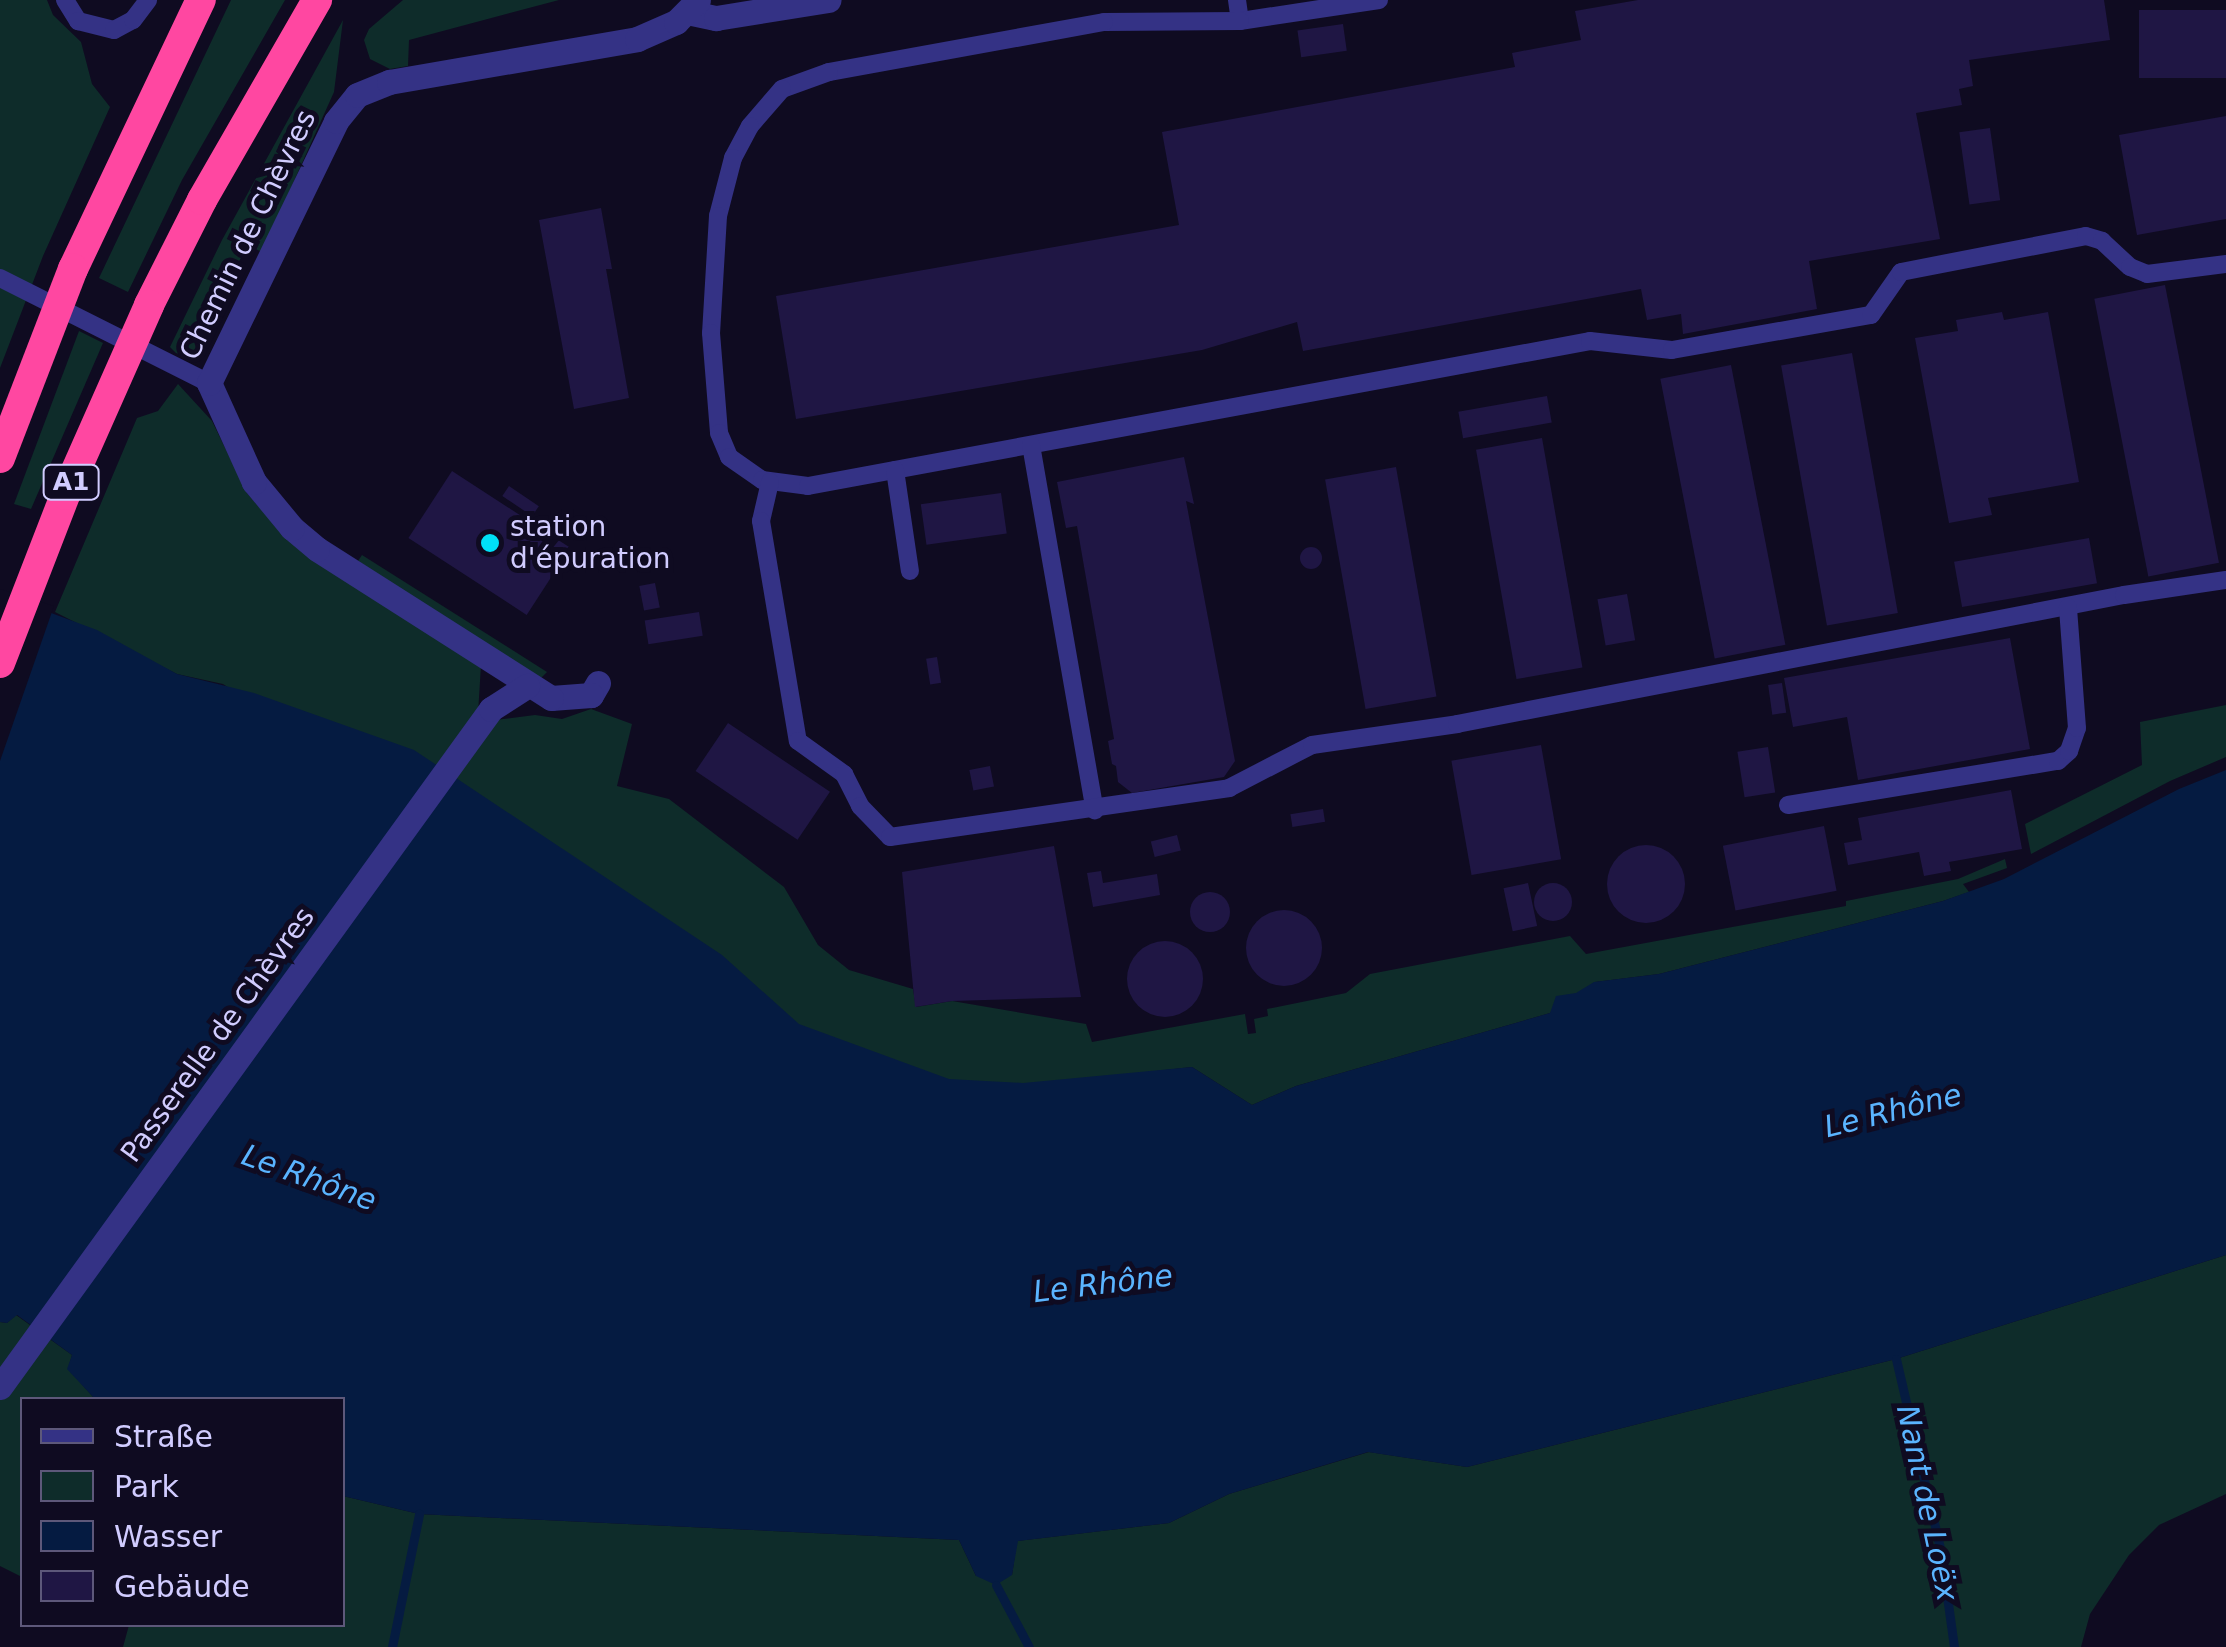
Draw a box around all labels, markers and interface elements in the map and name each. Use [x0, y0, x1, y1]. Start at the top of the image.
street label: Chemin de Chèvres [173, 105, 323, 365]
road number: A1 [41, 462, 101, 502]
place label: station d'épuration [510, 510, 671, 576]
marker: station d'épuration [479, 532, 501, 554]
street label: Passerelle de Chèvres [114, 901, 322, 1169]
water label: Le Rhône [1821, 1077, 1965, 1145]
water label: Le Rhône [237, 1137, 381, 1219]
water label: Le Rhône [1031, 1258, 1175, 1310]
legend [20, 1397, 345, 1627]
water label: Nant de Loëx [1889, 1402, 1965, 1604]
text: Straße [114, 1419, 213, 1454]
text: Park [114, 1469, 179, 1504]
text: Wasser [114, 1519, 222, 1554]
text: Gebäude [114, 1569, 250, 1604]

